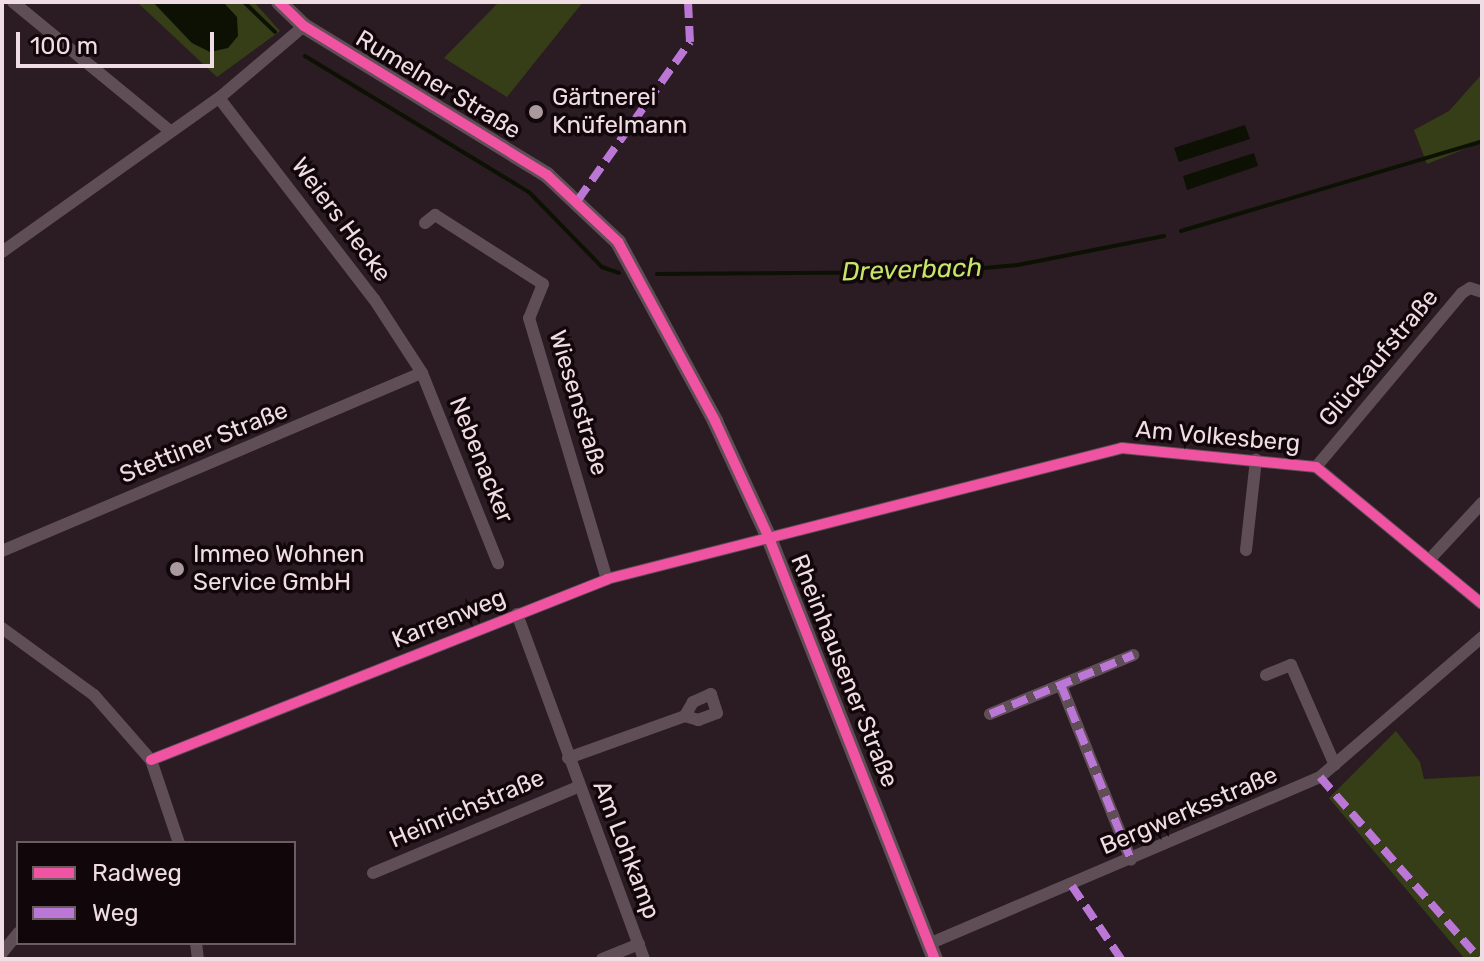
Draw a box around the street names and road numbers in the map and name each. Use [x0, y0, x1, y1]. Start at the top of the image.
street label: Rumelner Straße [350, 24, 526, 146]
street label: Weiers Hecke [285, 152, 397, 288]
street label: Glückaufstraße [1313, 284, 1445, 432]
street label: Wiesenstraße [542, 327, 614, 479]
street label: Nebenacker [443, 393, 519, 527]
street label: Stettiner Straße [115, 396, 293, 490]
street label: Am Volkesberg [1134, 415, 1302, 459]
street label: Rheinhausener Straße [784, 550, 904, 792]
street label: Karrenweg [388, 583, 510, 655]
street label: Bergwerksstraße [1096, 761, 1282, 861]
street label: Heinrichstraße [385, 763, 549, 855]
street label: Am Lohkamp [586, 777, 666, 923]

